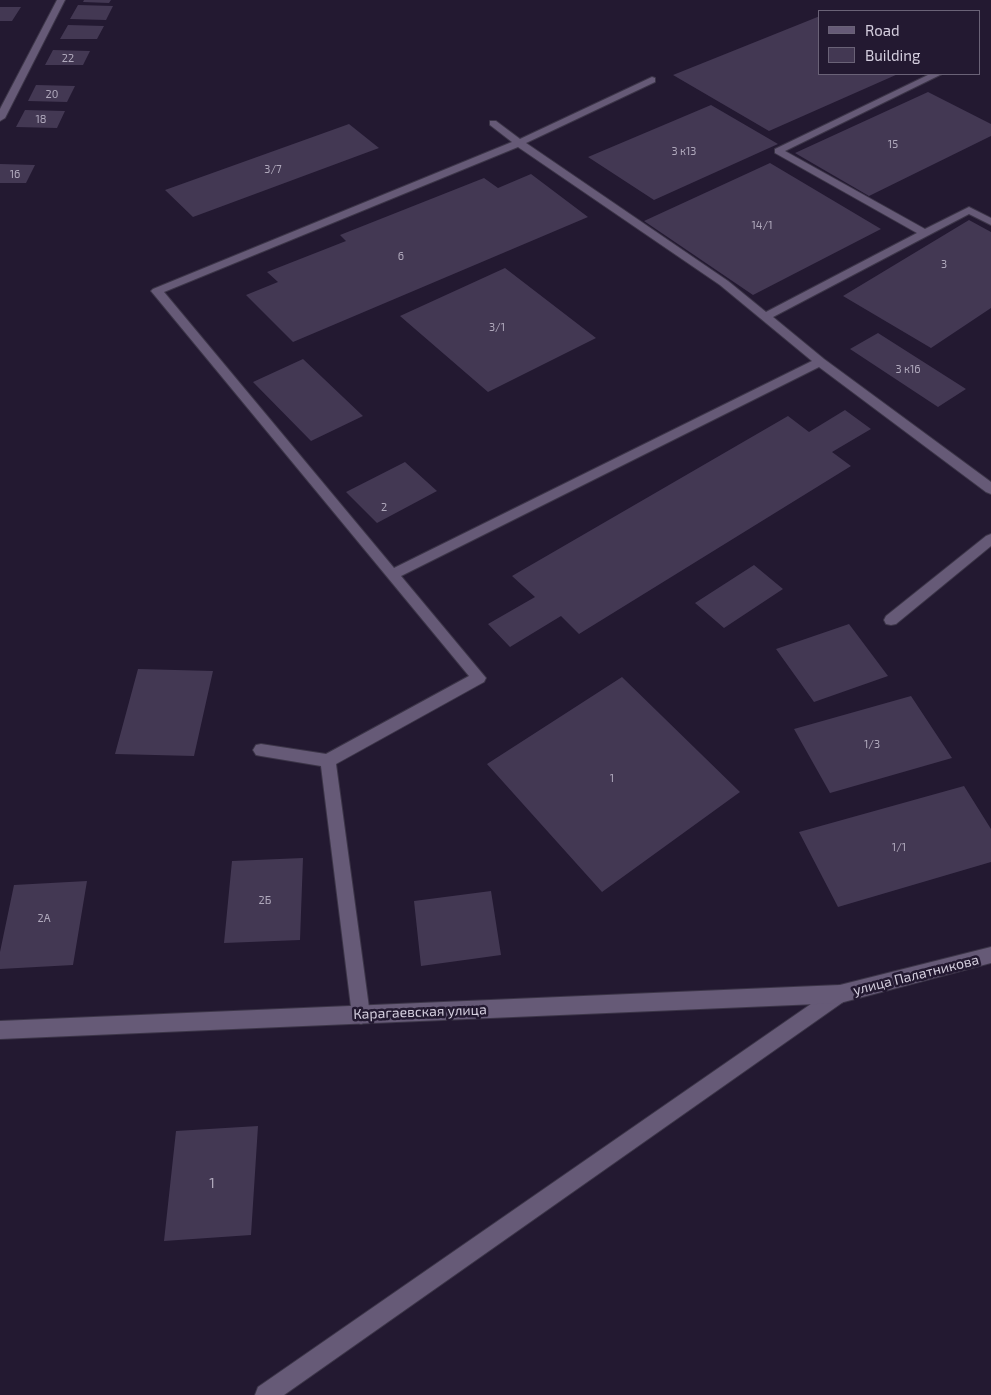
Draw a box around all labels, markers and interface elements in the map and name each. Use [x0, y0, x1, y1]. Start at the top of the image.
legend [818, 10, 981, 75]
text: Road [865, 21, 900, 39]
text: Building [865, 46, 920, 64]
house number: 22 [62, 51, 74, 65]
house number: 20 [46, 87, 58, 101]
house number: 18 [35, 112, 47, 126]
house number: 15 [888, 137, 898, 151]
house number: 3 к13 [672, 144, 696, 158]
house number: 3/7 [264, 162, 282, 176]
house number: 16 [10, 167, 20, 181]
house number: 14/1 [751, 218, 773, 232]
house number: 6 [398, 249, 404, 263]
house number: 3 [941, 257, 947, 271]
house number: 3/1 [489, 320, 505, 334]
house number: 3 к16 [895, 362, 921, 376]
house number: 2 [381, 500, 387, 514]
house number: 1/3 [864, 737, 880, 751]
house number: 1 [610, 771, 614, 785]
house number: 1/1 [892, 840, 906, 854]
house number: 2Б [259, 893, 271, 907]
house number: 2А [37, 911, 51, 925]
street label: улица Палатникова [851, 951, 981, 999]
street label: Карагаевская улица [353, 1001, 487, 1023]
house number: 1 [209, 1175, 215, 1191]

